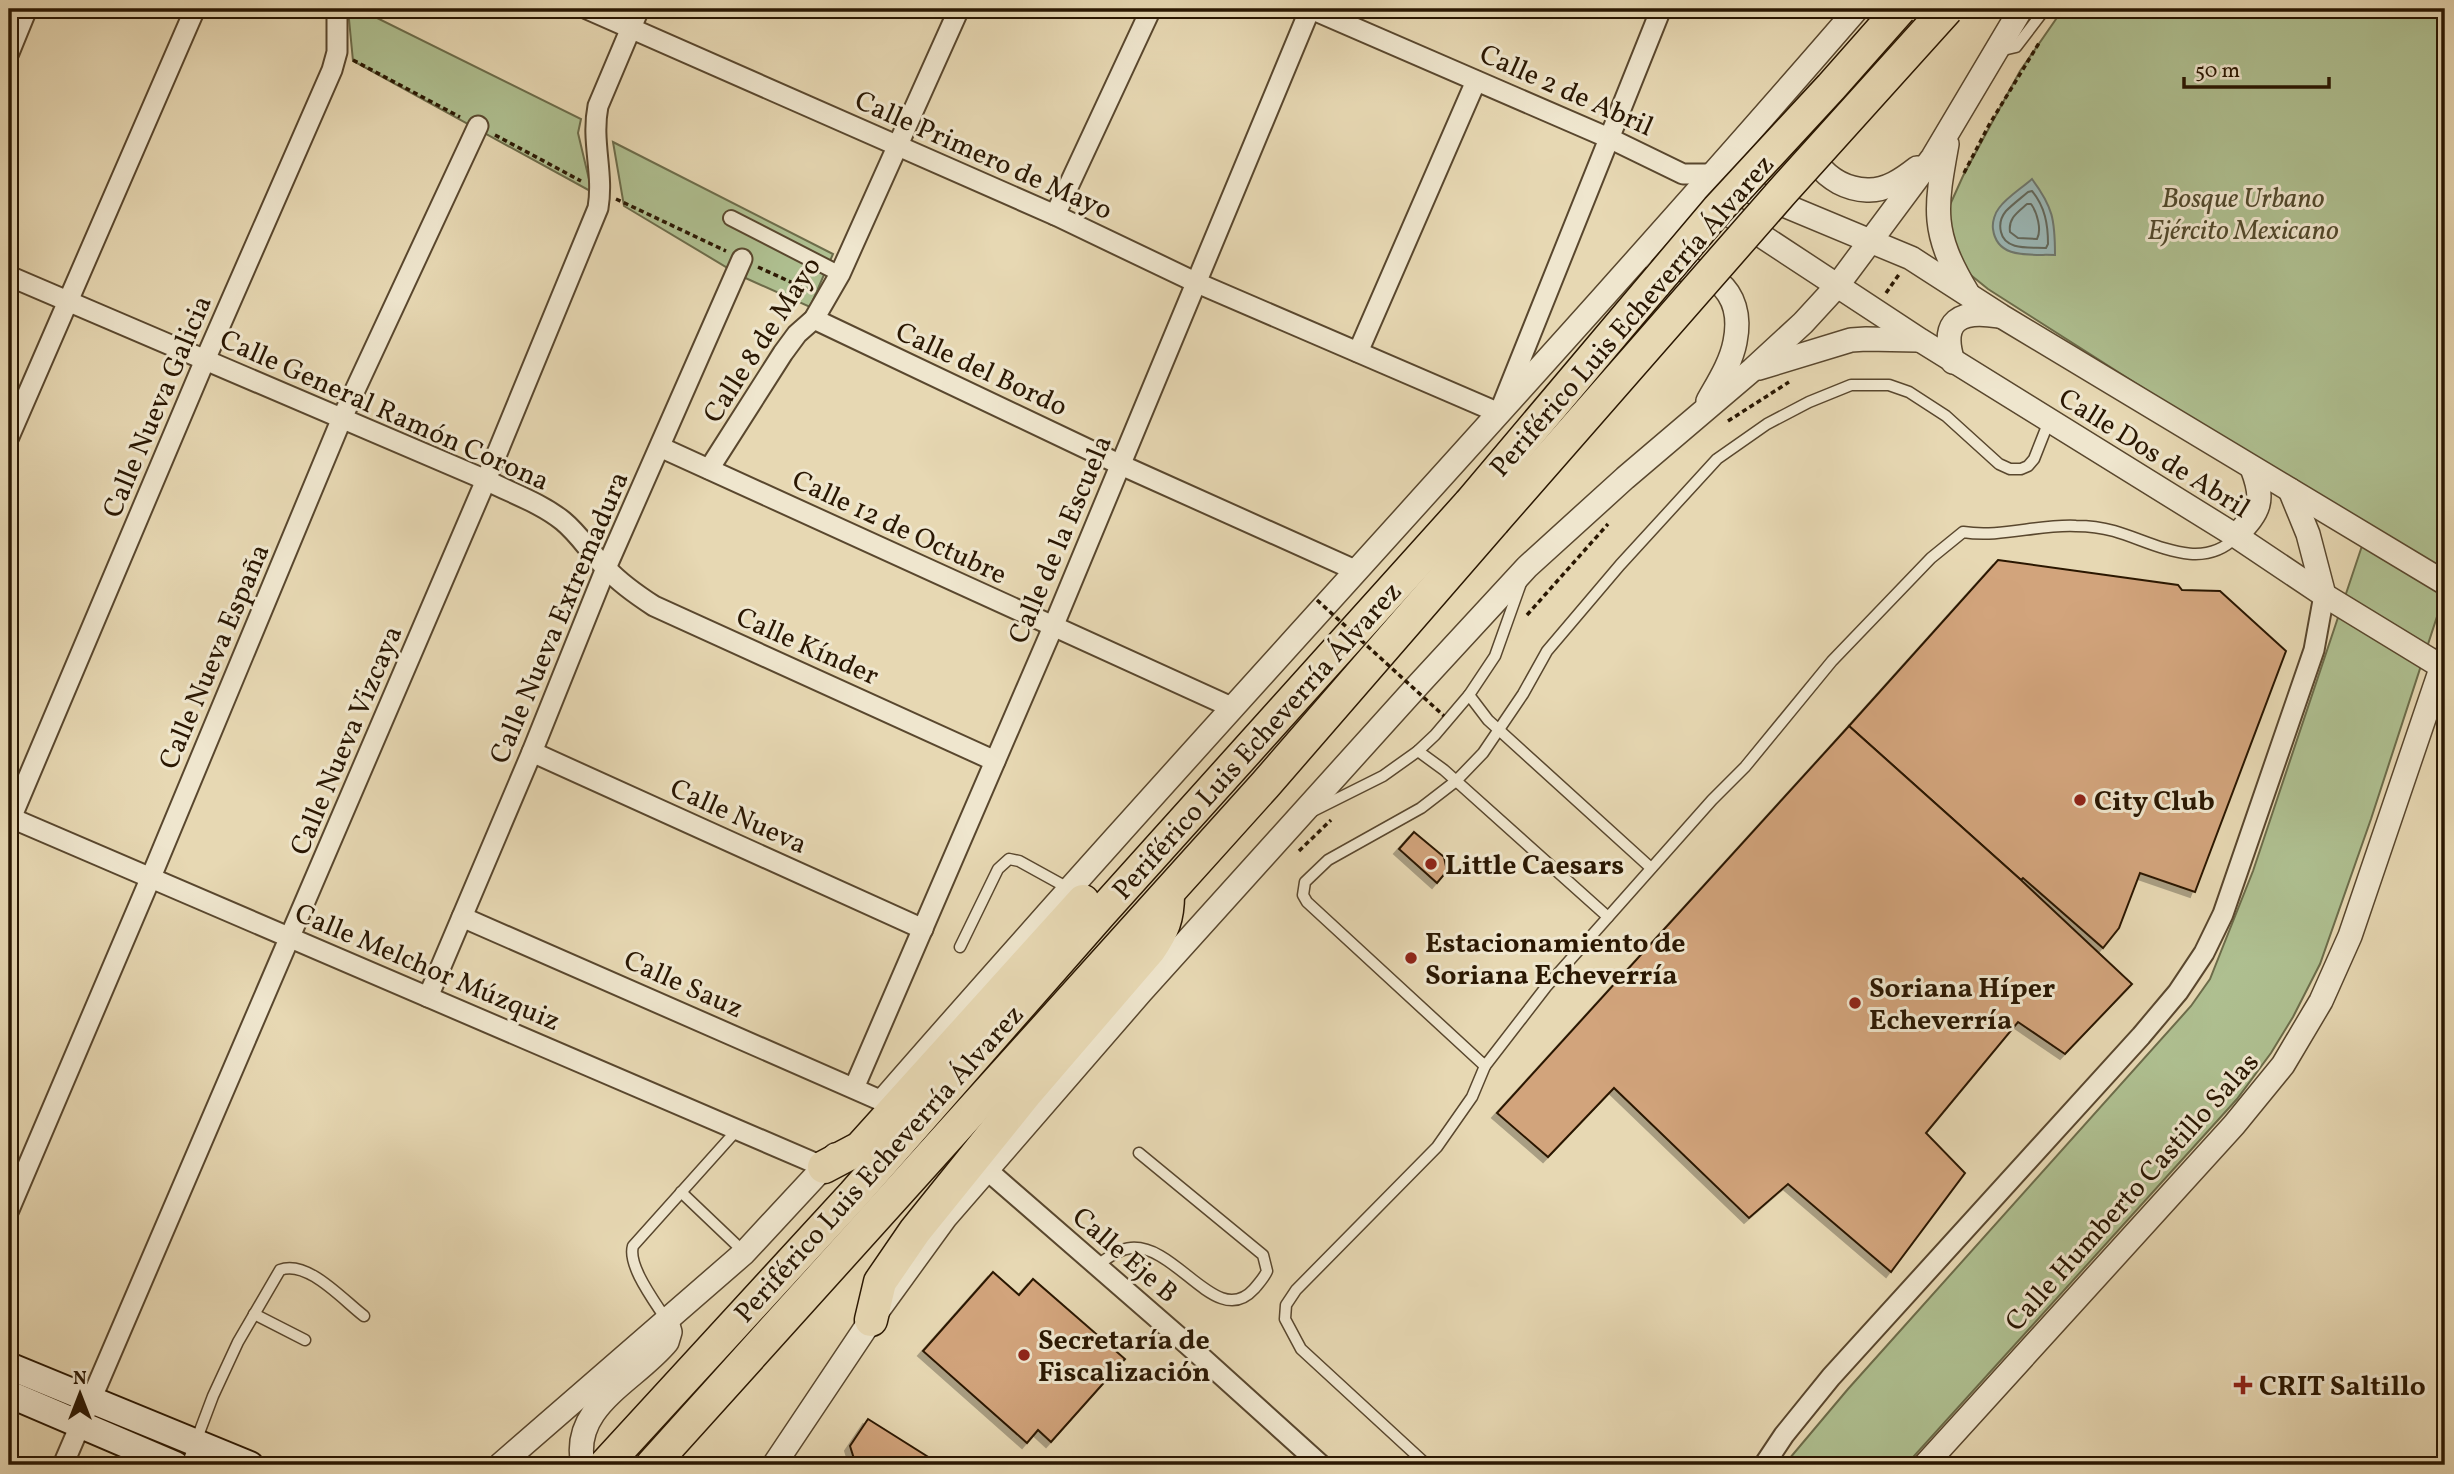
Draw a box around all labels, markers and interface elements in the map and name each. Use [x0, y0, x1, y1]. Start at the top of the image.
street label: Calle 2 de Abril [1473, 35, 1659, 147]
scale bar [2184, 46, 2330, 90]
text: 50 m [2195, 57, 2240, 86]
street label: Calle Primero de Mayo [848, 82, 1118, 231]
street label: Periférico Luis Echeverría Álvarez [1482, 147, 1784, 486]
park label: Bosque Urbano Ejército Mexicano [2147, 180, 2339, 251]
street label: Calle 8 de Mayo [695, 250, 832, 431]
street label: Calle Nueva Galicia [94, 290, 223, 524]
street label: Calle del Bordo [889, 313, 1073, 427]
street label: Calle General Ramón Corona [213, 321, 555, 502]
street label: Calle Dos de Abril [2050, 380, 2257, 529]
street label: Calle de la Escuela [1000, 430, 1123, 650]
street label: Calle 12 de Octubre [785, 461, 1013, 595]
street label: Calle Nueva Extremadura [481, 466, 640, 770]
street label: Calle Nueva España [150, 538, 280, 776]
street label: Periférico Luis Echeverría Álvarez [1104, 574, 1412, 909]
street label: Calle Kínder [729, 598, 885, 696]
street label: Calle Nueva Vizcaya [281, 620, 413, 862]
street label: Calle Nueva [663, 770, 813, 865]
place label: City Club [2094, 783, 2215, 822]
marker: City Club [2072, 792, 2088, 808]
place label: Little Caesars [1445, 847, 1624, 886]
marker: Little Caesars [1423, 856, 1439, 872]
street label: Calle Melchor Múzquiz [288, 895, 566, 1042]
place label: Estacionamiento de Soriana Echeverría [1425, 925, 1686, 996]
street label: Calle Sauz [617, 942, 749, 1029]
marker: Estacionamiento de Soriana Echeverría [1403, 950, 1419, 966]
place label: Soriana Híper Echeverría [1869, 970, 2055, 1041]
marker: Soriana Híper Echeverría [1847, 995, 1863, 1011]
street label: Periférico Luis Echeverría Álvarez [726, 997, 1034, 1332]
street label: Calle Humberto Castillo Salas [1997, 1045, 2269, 1341]
street label: Calle Eje B [1063, 1199, 1186, 1313]
place label: Secretaría de Fiscalización [1038, 1322, 1210, 1393]
marker: Secretaría de Fiscalización [1016, 1347, 1032, 1363]
north arrow [46, 1358, 116, 1428]
text: N [73, 1366, 87, 1392]
place label: CRIT Saltillo [2259, 1368, 2426, 1407]
marker: CRIT Saltillo [2233, 1375, 2253, 1395]

